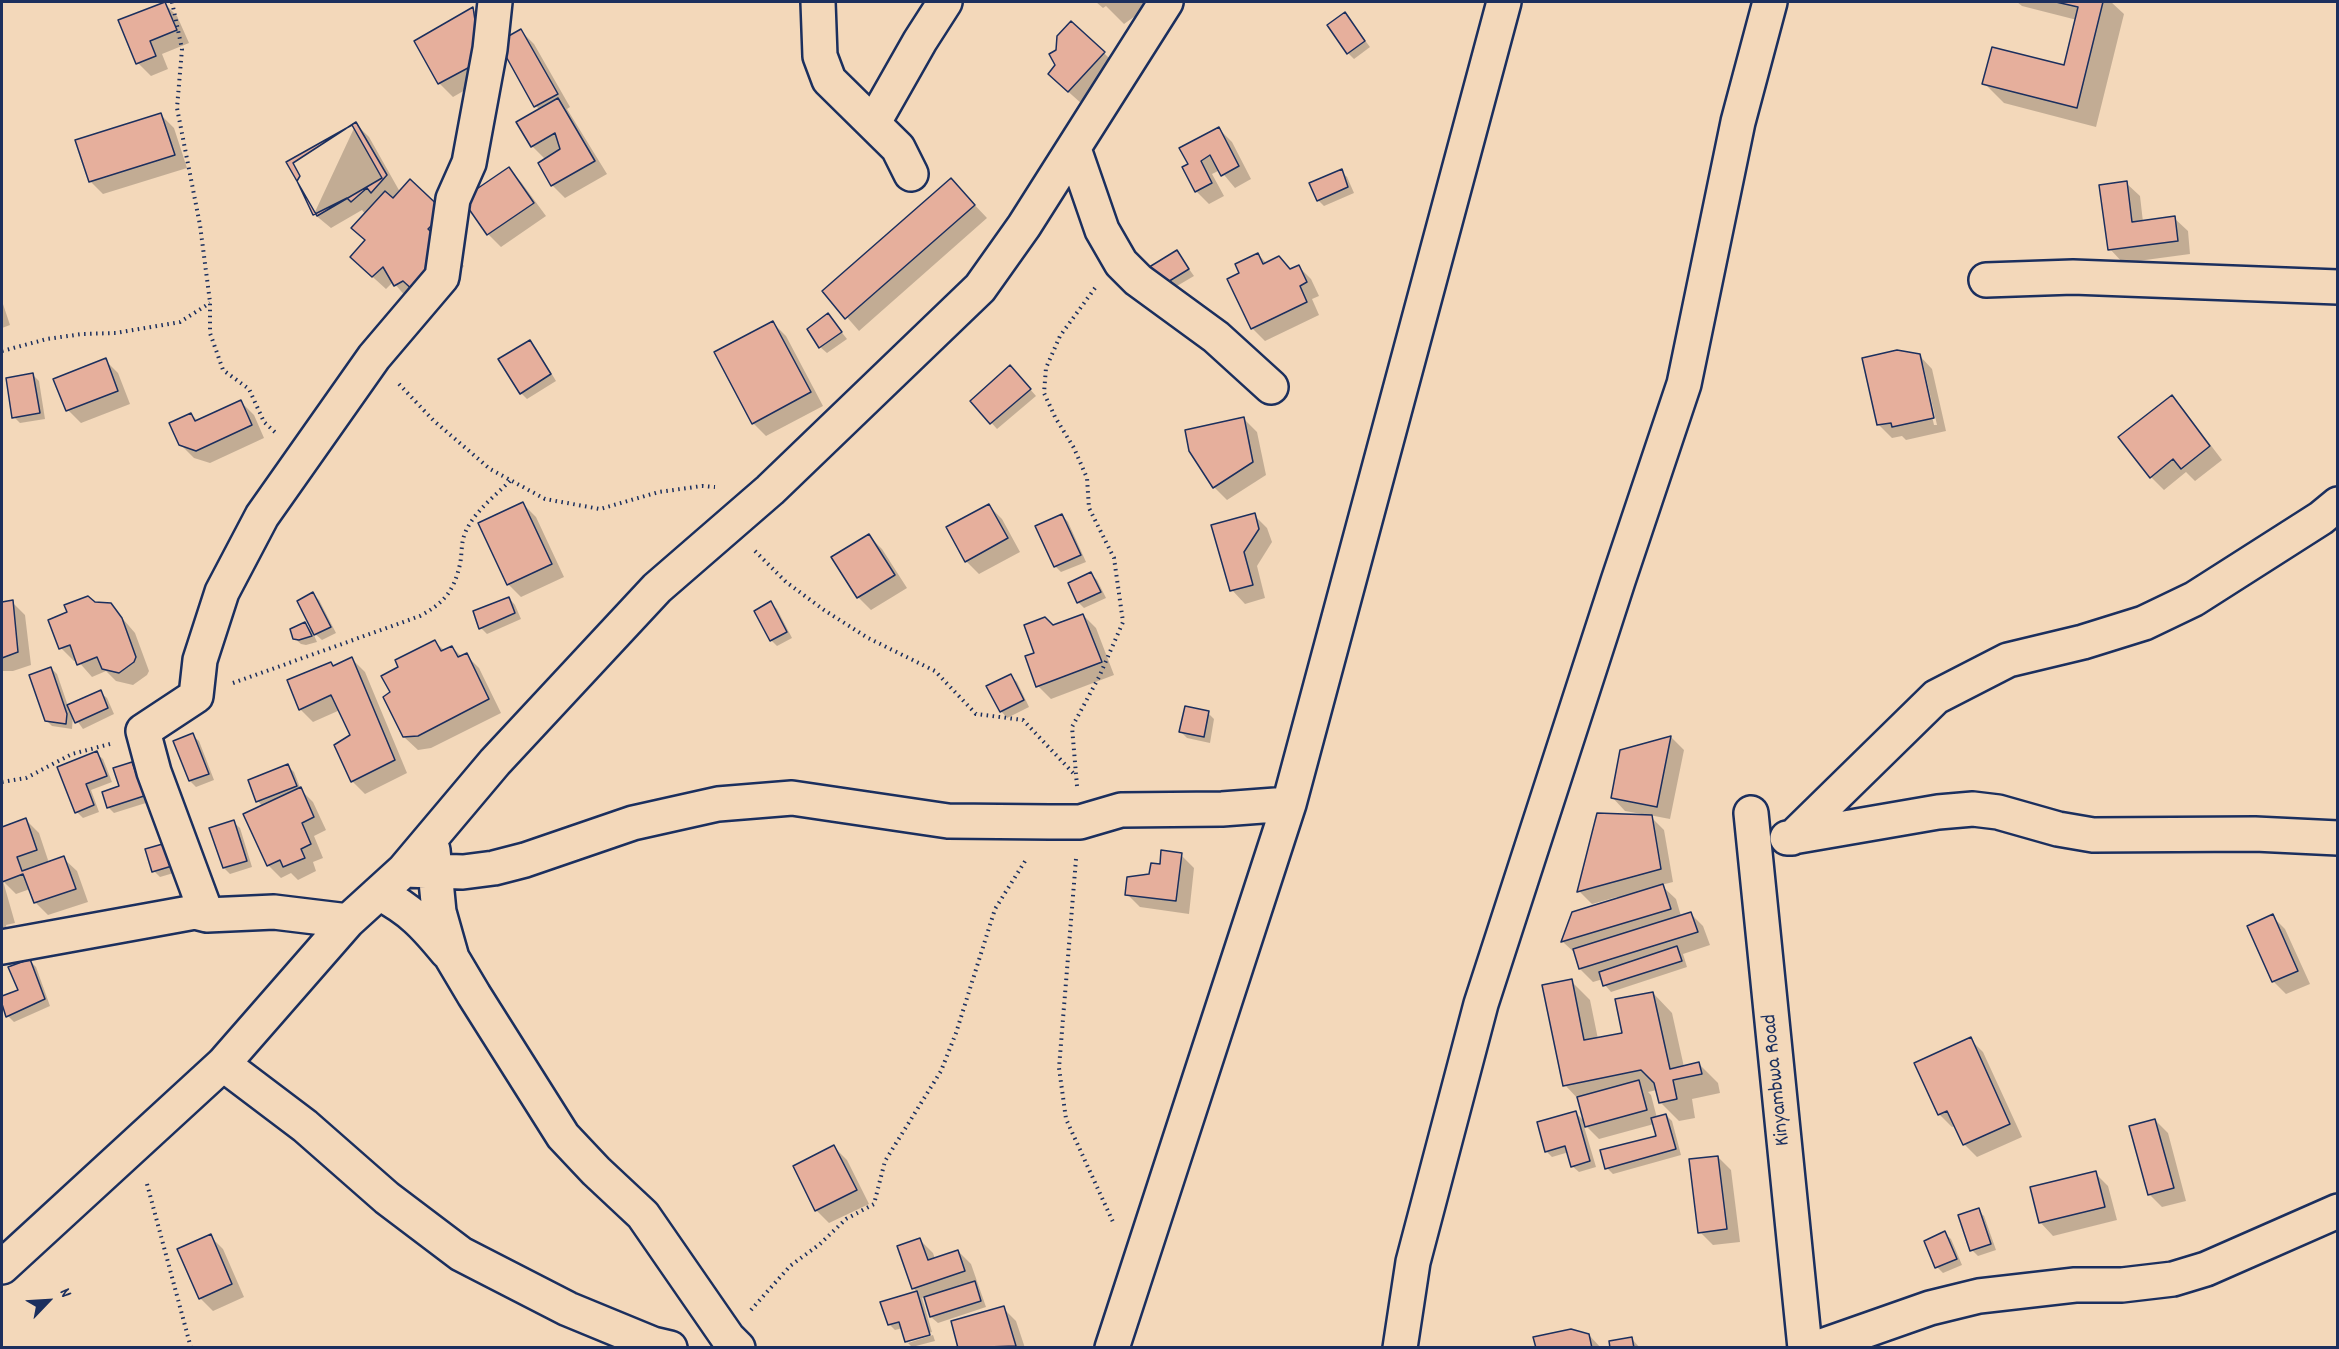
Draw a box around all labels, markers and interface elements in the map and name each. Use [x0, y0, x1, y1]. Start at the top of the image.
street label: Kinyambwa Road [1759, 1013, 1797, 1147]
north arrow [18, 1271, 78, 1331]
text: N [53, 1285, 77, 1302]

